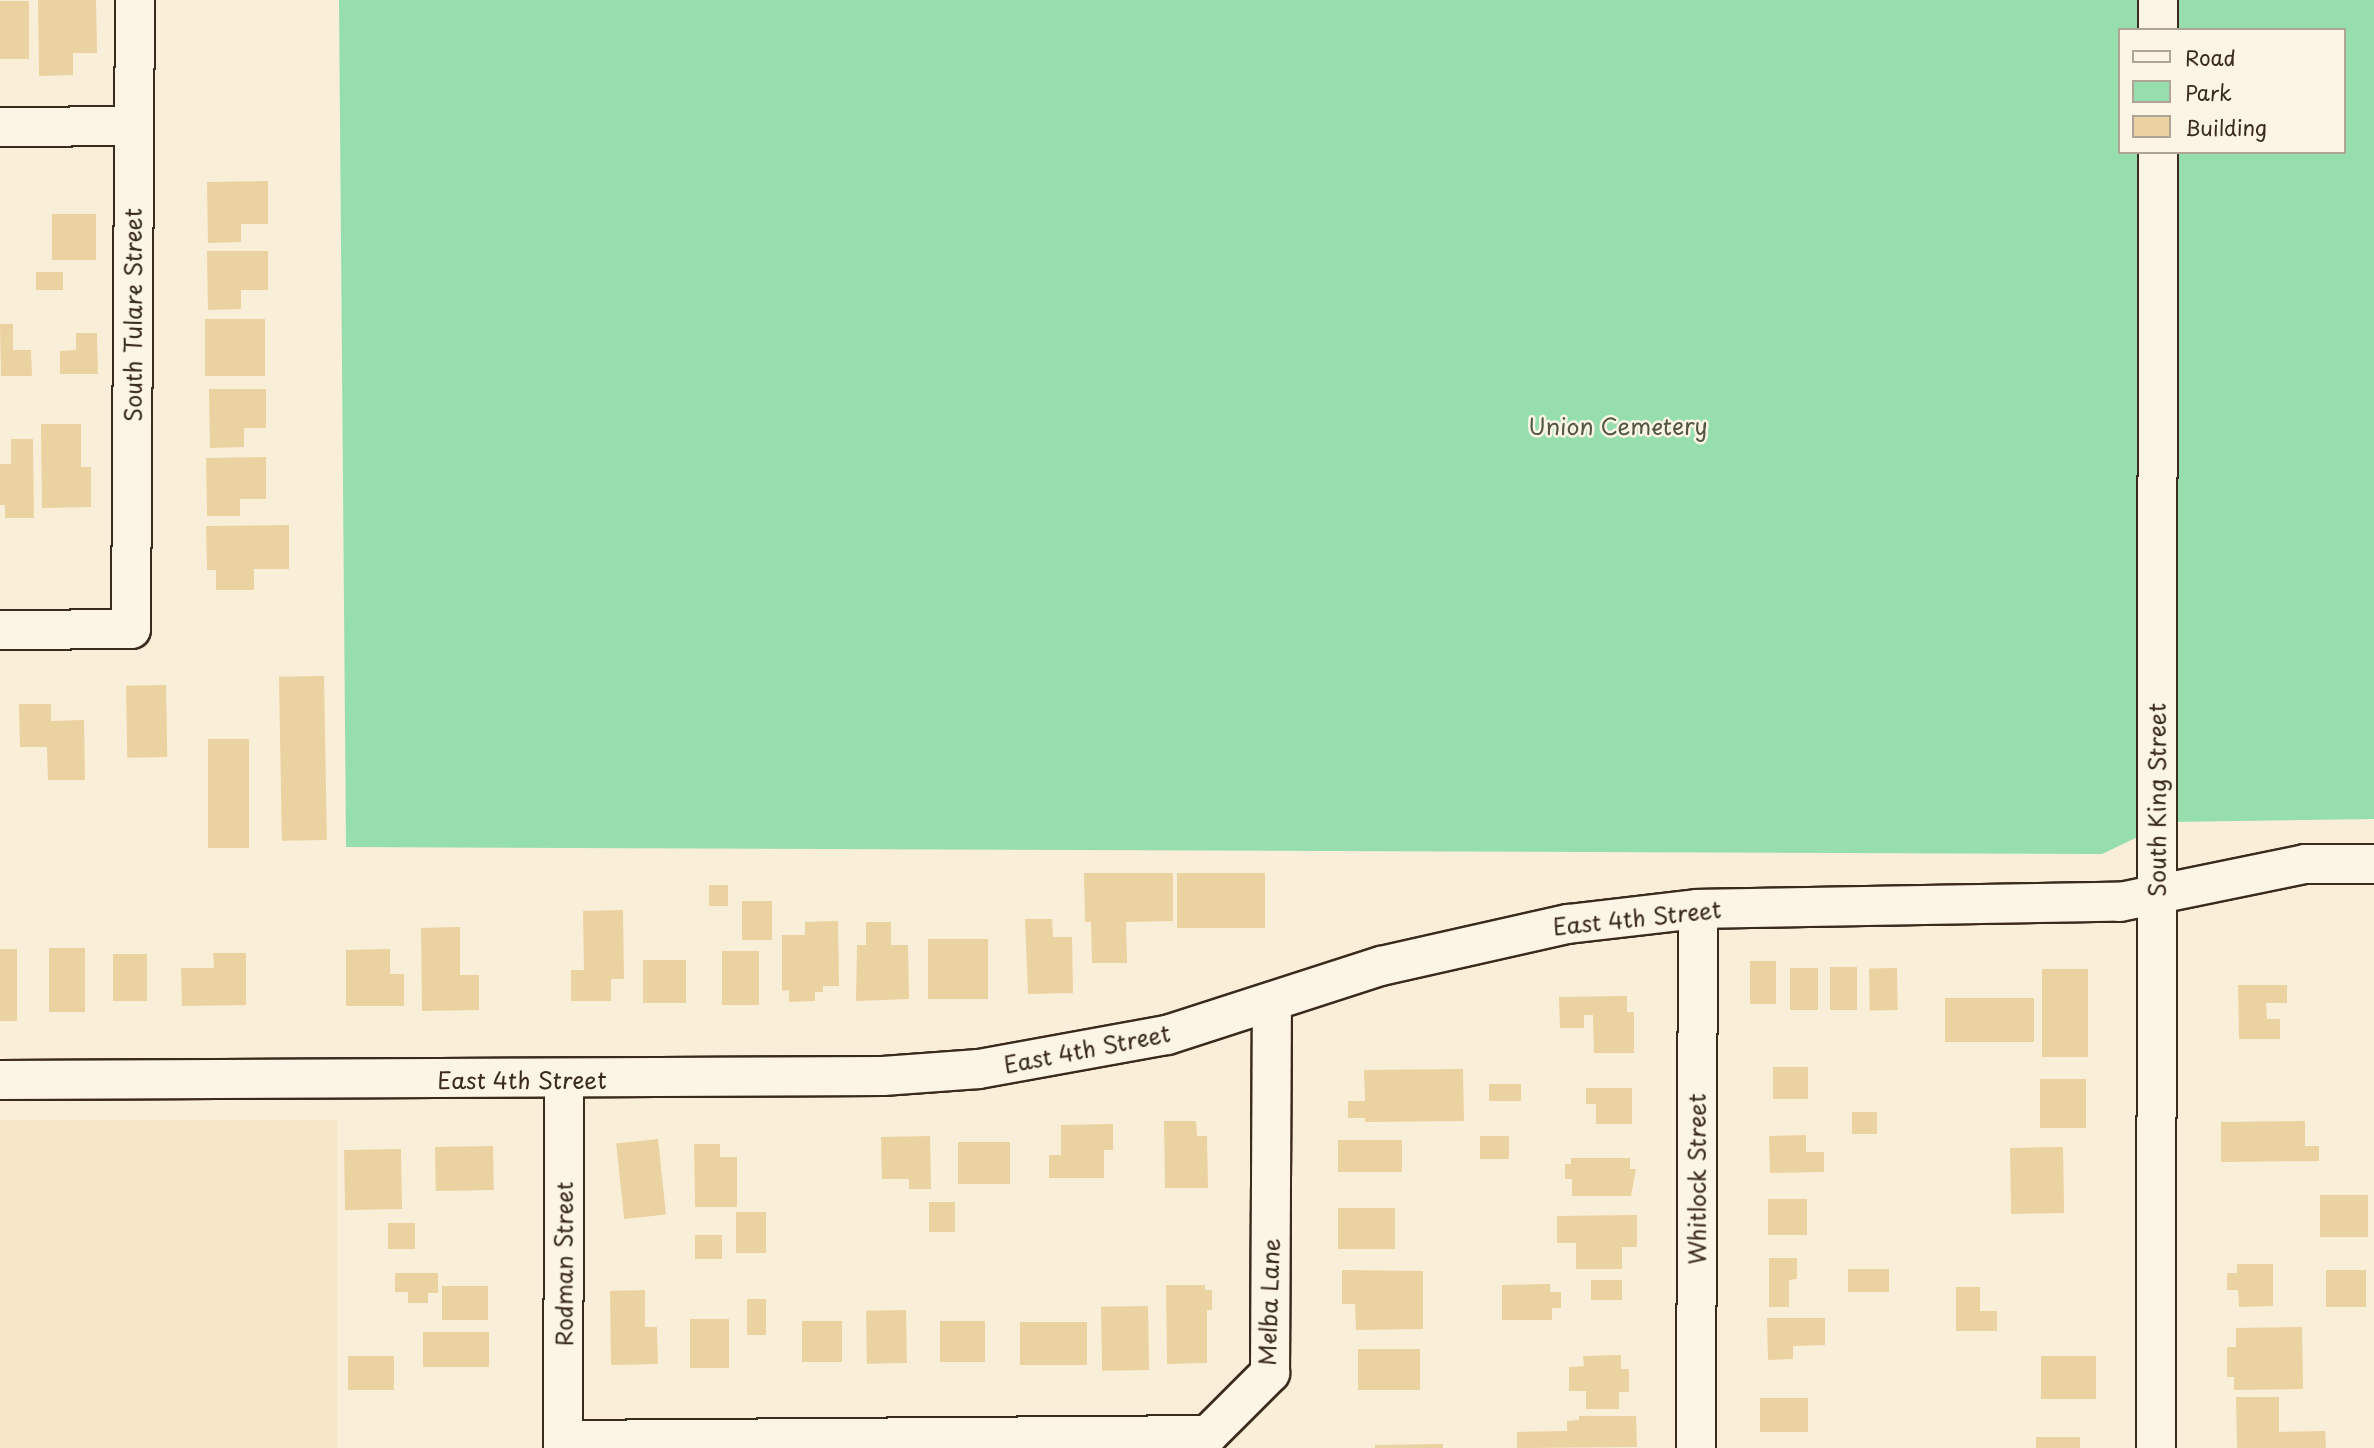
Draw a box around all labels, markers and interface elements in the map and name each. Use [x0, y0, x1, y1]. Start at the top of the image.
legend [2118, 28, 2346, 154]
text: Road [2185, 41, 2236, 73]
text: Park [2185, 76, 2232, 108]
text: Building [2185, 111, 2267, 143]
street label: South Tulare Street [119, 207, 147, 423]
park label: Union Cemetery [1528, 412, 1708, 440]
street label: South King Street [2143, 703, 2171, 897]
street label: East 4th Street [1551, 895, 1723, 941]
street label: East 4th Street [1001, 1019, 1173, 1079]
street label: East 4th Street [437, 1066, 607, 1094]
street label: Whitlock Street [1683, 1093, 1711, 1265]
street label: Rodman Street [550, 1181, 578, 1347]
street label: Melba Lane [1253, 1238, 1285, 1366]

